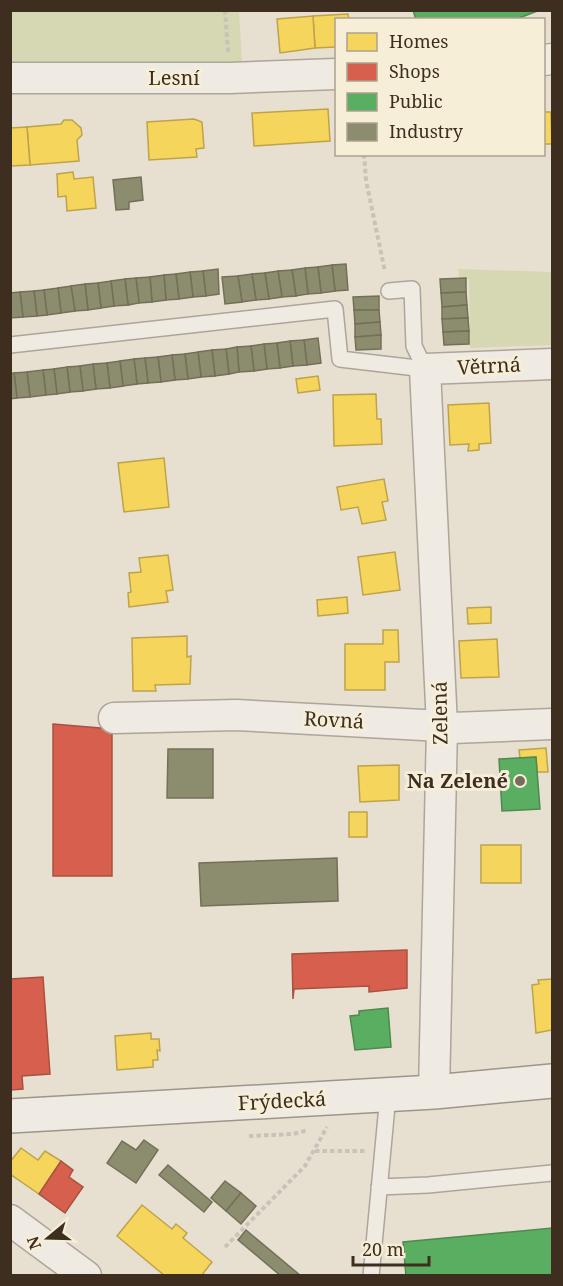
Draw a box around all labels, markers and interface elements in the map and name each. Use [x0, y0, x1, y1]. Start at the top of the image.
legend [335, 18, 545, 156]
text: Homes [389, 29, 448, 53]
text: Shops [389, 59, 440, 83]
street label: Lesní [148, 64, 200, 91]
text: Public [389, 89, 443, 113]
text: Industry [389, 119, 464, 143]
street label: Větrná [456, 350, 521, 381]
street label: Zelená [425, 681, 454, 745]
street label: Rovná [303, 704, 365, 735]
place label: Na Zelené [407, 767, 508, 794]
marker: Na Zelené [513, 774, 527, 788]
street label: Frýdecká [237, 1085, 327, 1116]
north arrow [18, 1208, 78, 1268]
scale bar [353, 1229, 430, 1267]
text: N [21, 1233, 46, 1252]
text: 20 m [362, 1237, 404, 1261]

